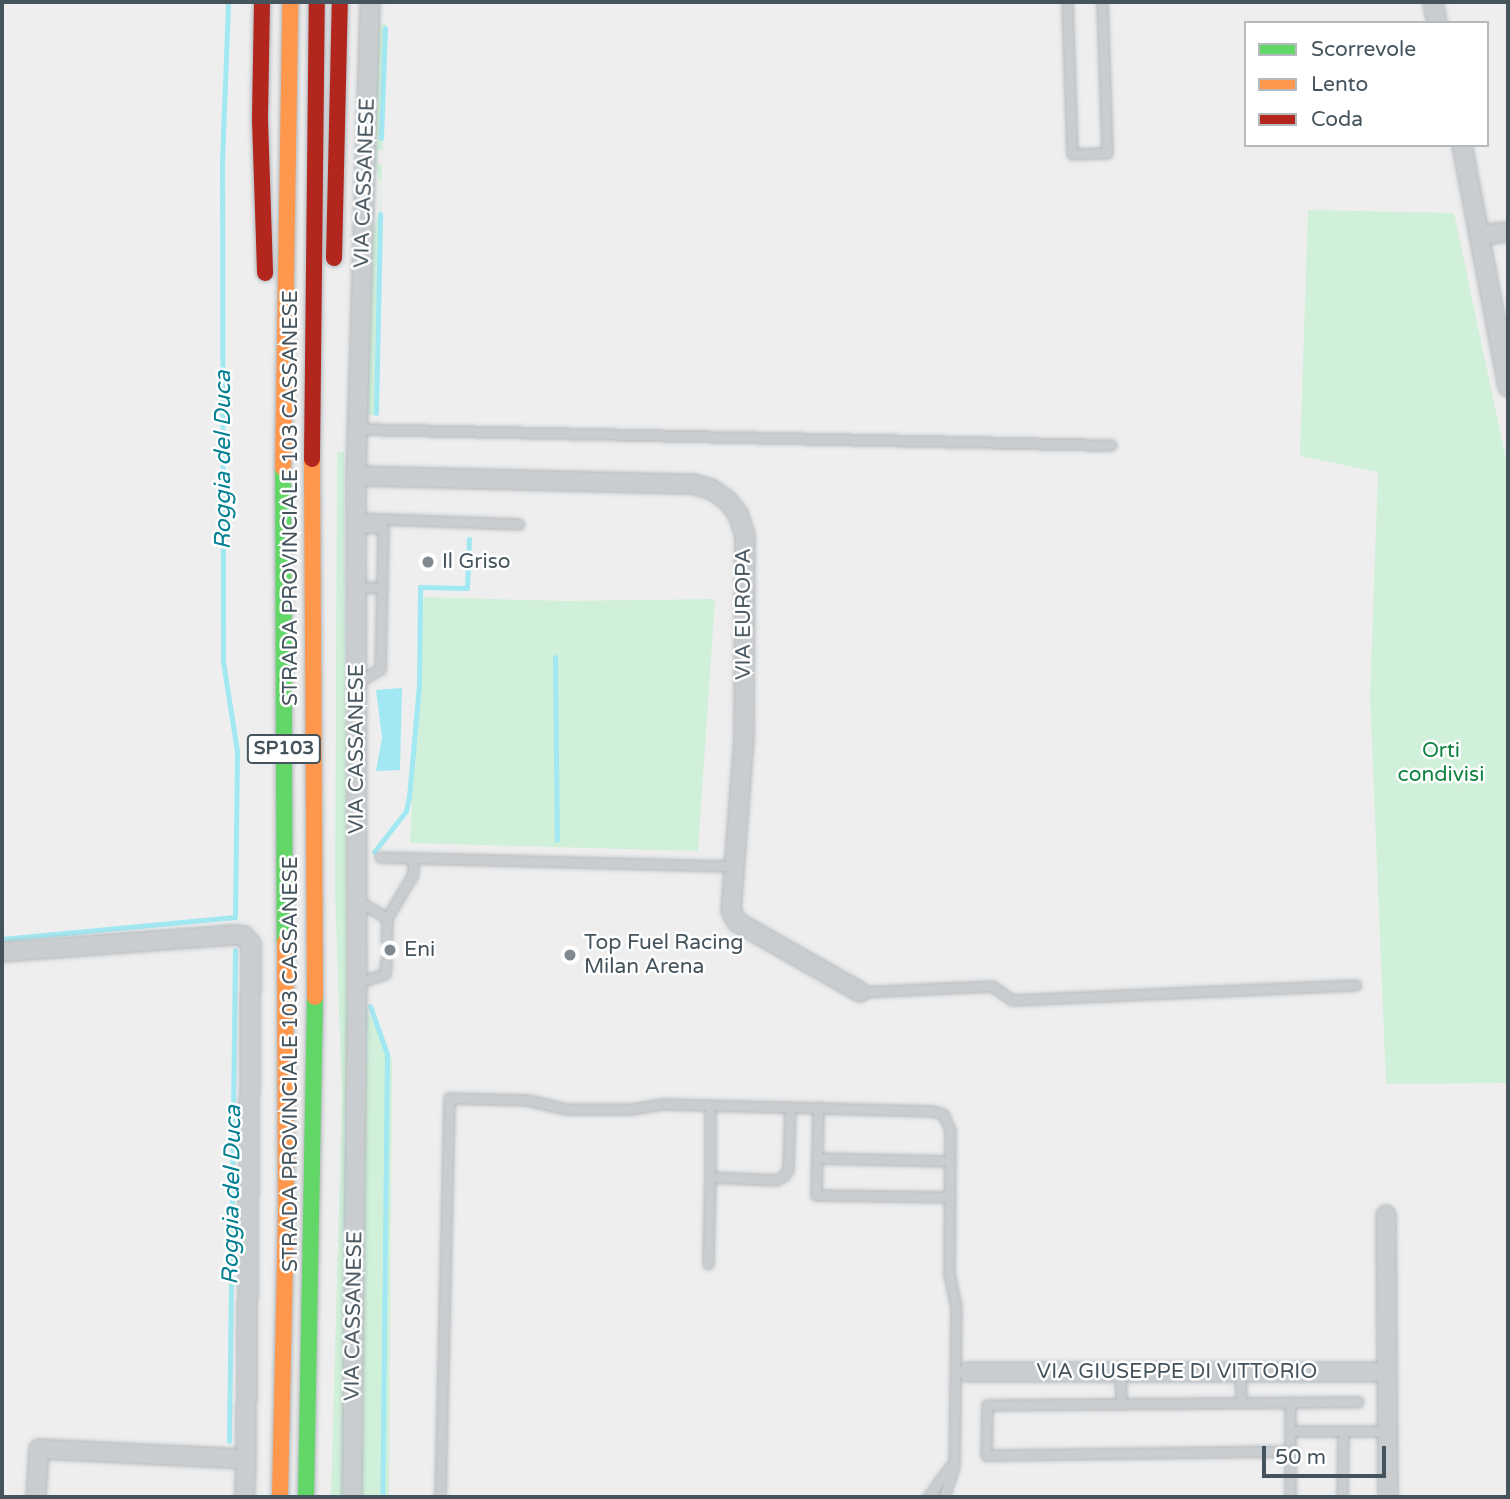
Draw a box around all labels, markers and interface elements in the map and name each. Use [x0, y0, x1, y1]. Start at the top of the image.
legend [1244, 21, 1489, 147]
text: Scorrevole [1311, 37, 1416, 62]
text: Lento [1311, 72, 1368, 97]
street label: VIA CASSANESE [349, 98, 381, 268]
text: Coda [1311, 107, 1363, 132]
street label: STRADA PROVINCIALE 103 CASSANESE [278, 290, 304, 706]
water label: Roggia del Duca [209, 370, 237, 550]
street label: VIA EUROPA [731, 548, 757, 680]
place label: Il Griso [442, 549, 510, 575]
marker: Il Griso [420, 554, 436, 570]
street label: VIA CASSANESE [344, 664, 370, 834]
road number: SP103 [246, 734, 322, 764]
park label: Orti condivisi [1398, 738, 1484, 788]
street label: STRADA PROVINCIALE 103 CASSANESE [278, 856, 304, 1272]
place label: Top Fuel Racing Milan Arena [584, 930, 744, 980]
place label: Eni [404, 937, 435, 963]
marker: Eni [382, 942, 398, 958]
marker: Top Fuel Racing Milan Arena [562, 947, 578, 963]
water label: Roggia del Duca [217, 1105, 247, 1285]
street label: VIA CASSANESE [340, 1231, 368, 1401]
street label: VIA GIUSEPPE DI VITTORIO [1037, 1359, 1317, 1385]
scale bar [1265, 1432, 1389, 1476]
text: 50 m [1275, 1445, 1326, 1470]

